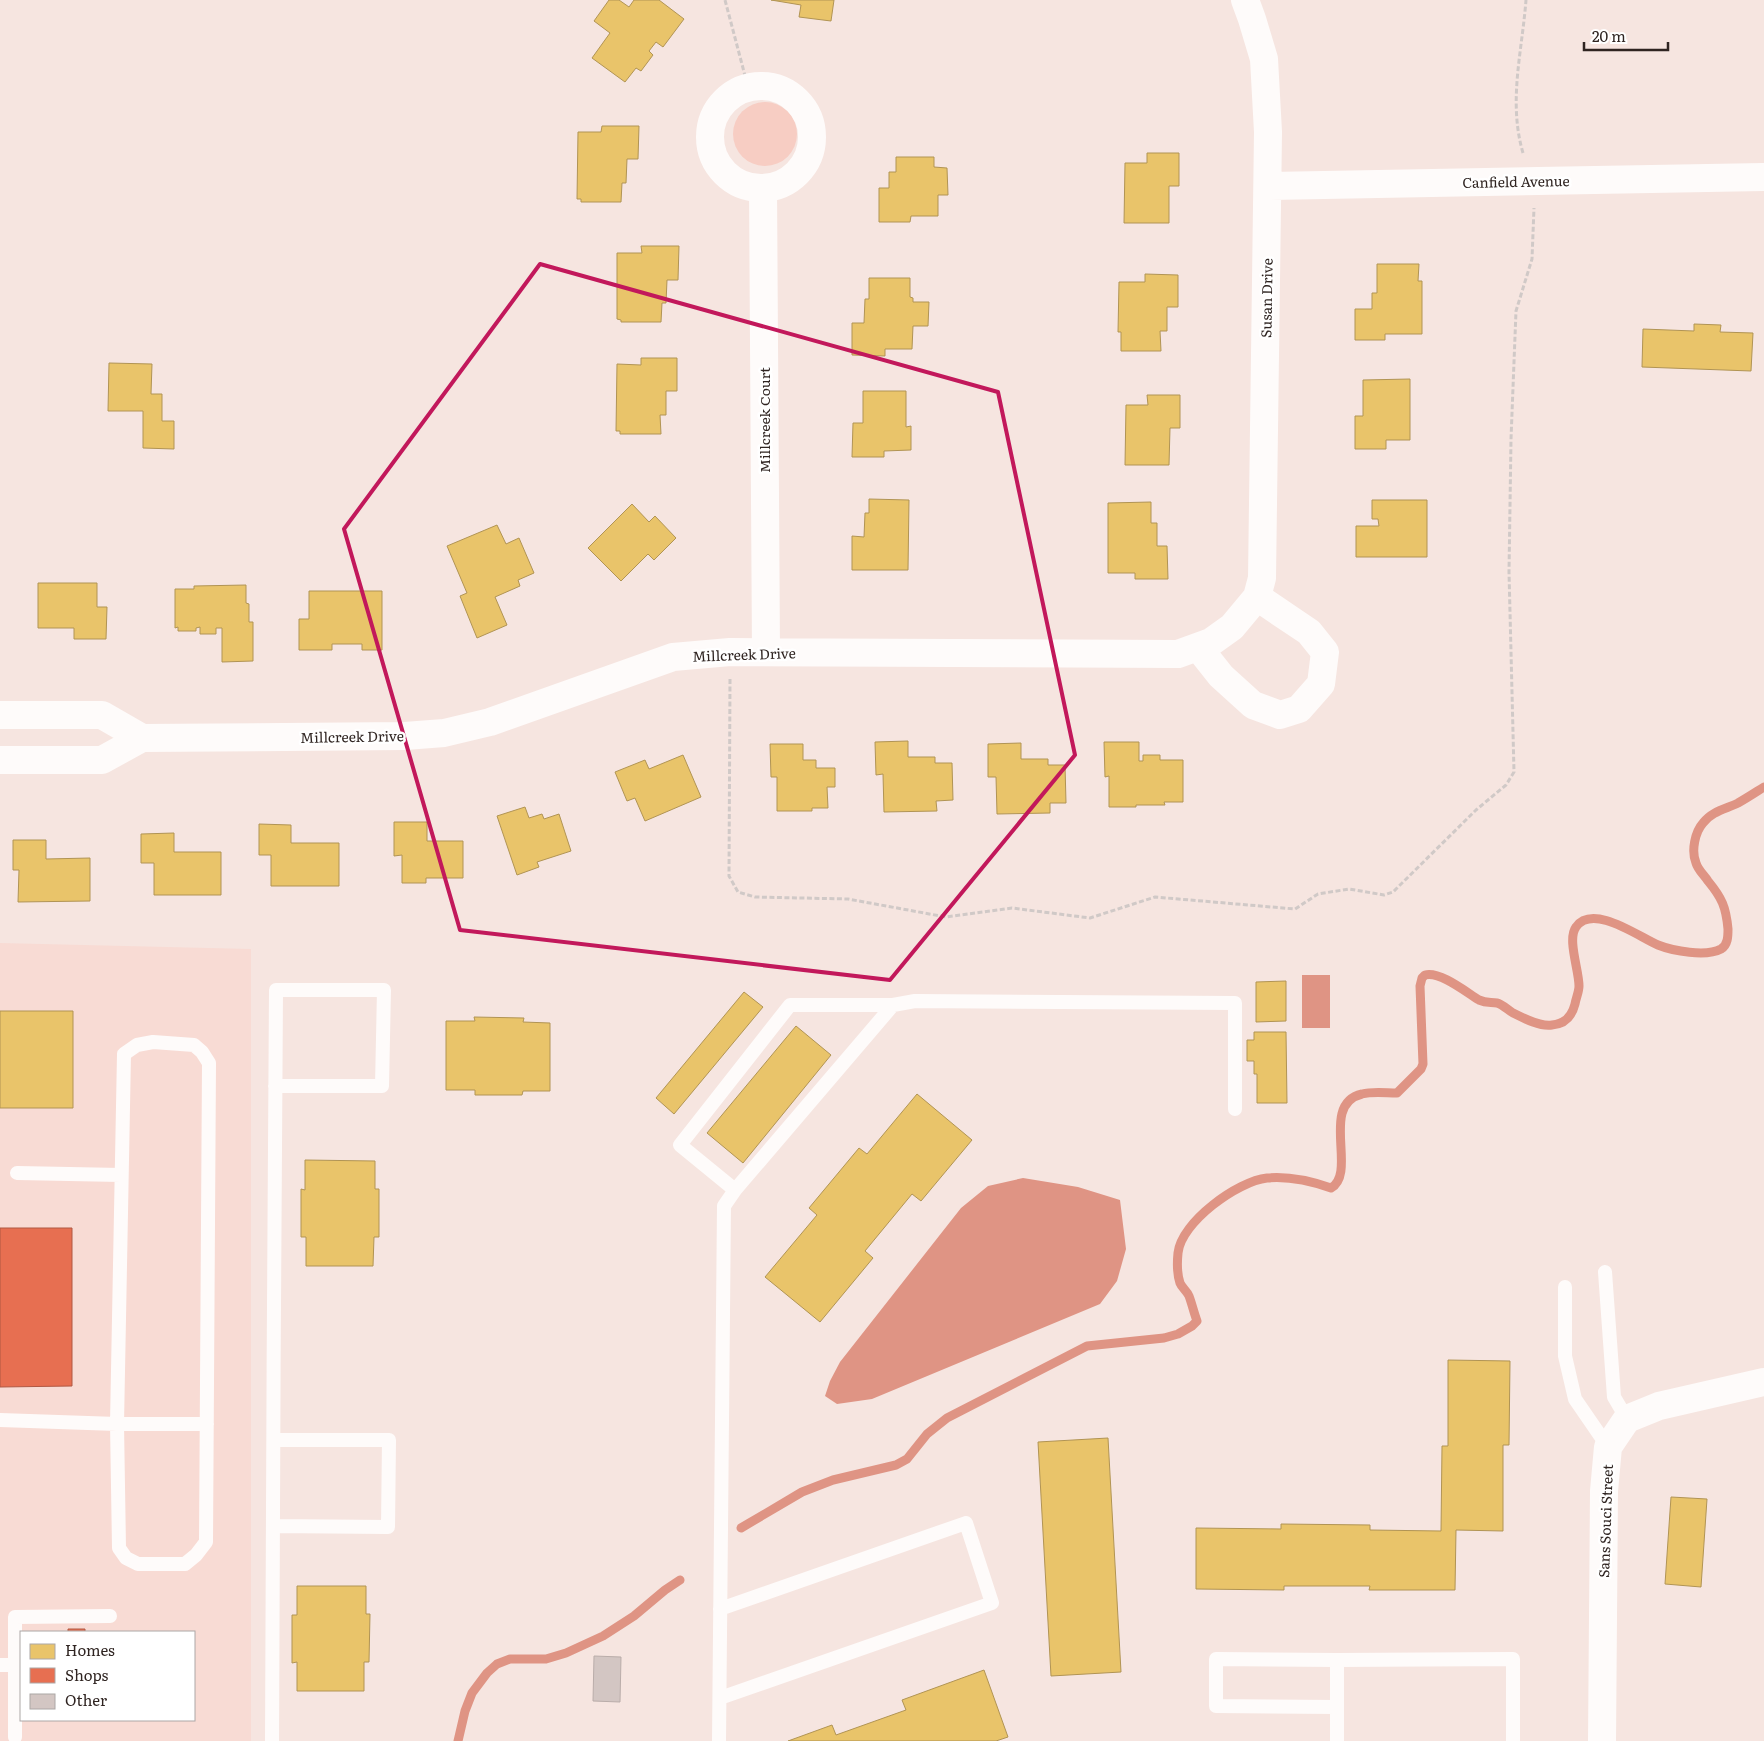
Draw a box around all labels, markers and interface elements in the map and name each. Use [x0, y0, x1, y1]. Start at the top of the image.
scale bar [1584, 20, 1668, 52]
text: 20 m [1592, 24, 1626, 47]
street label: Canfield Avenue [1462, 170, 1570, 192]
street label: Susan Drive [1255, 258, 1277, 338]
street label: Millcreek Court [754, 367, 774, 473]
street label: Millcreek Drive [692, 642, 796, 666]
street label: Millcreek Drive [300, 725, 404, 747]
street label: Sans Souci Street [1593, 1463, 1617, 1578]
legend [20, 1631, 195, 1721]
text: Homes [65, 1638, 115, 1661]
text: Shops [65, 1663, 108, 1686]
text: Other [65, 1688, 107, 1711]

